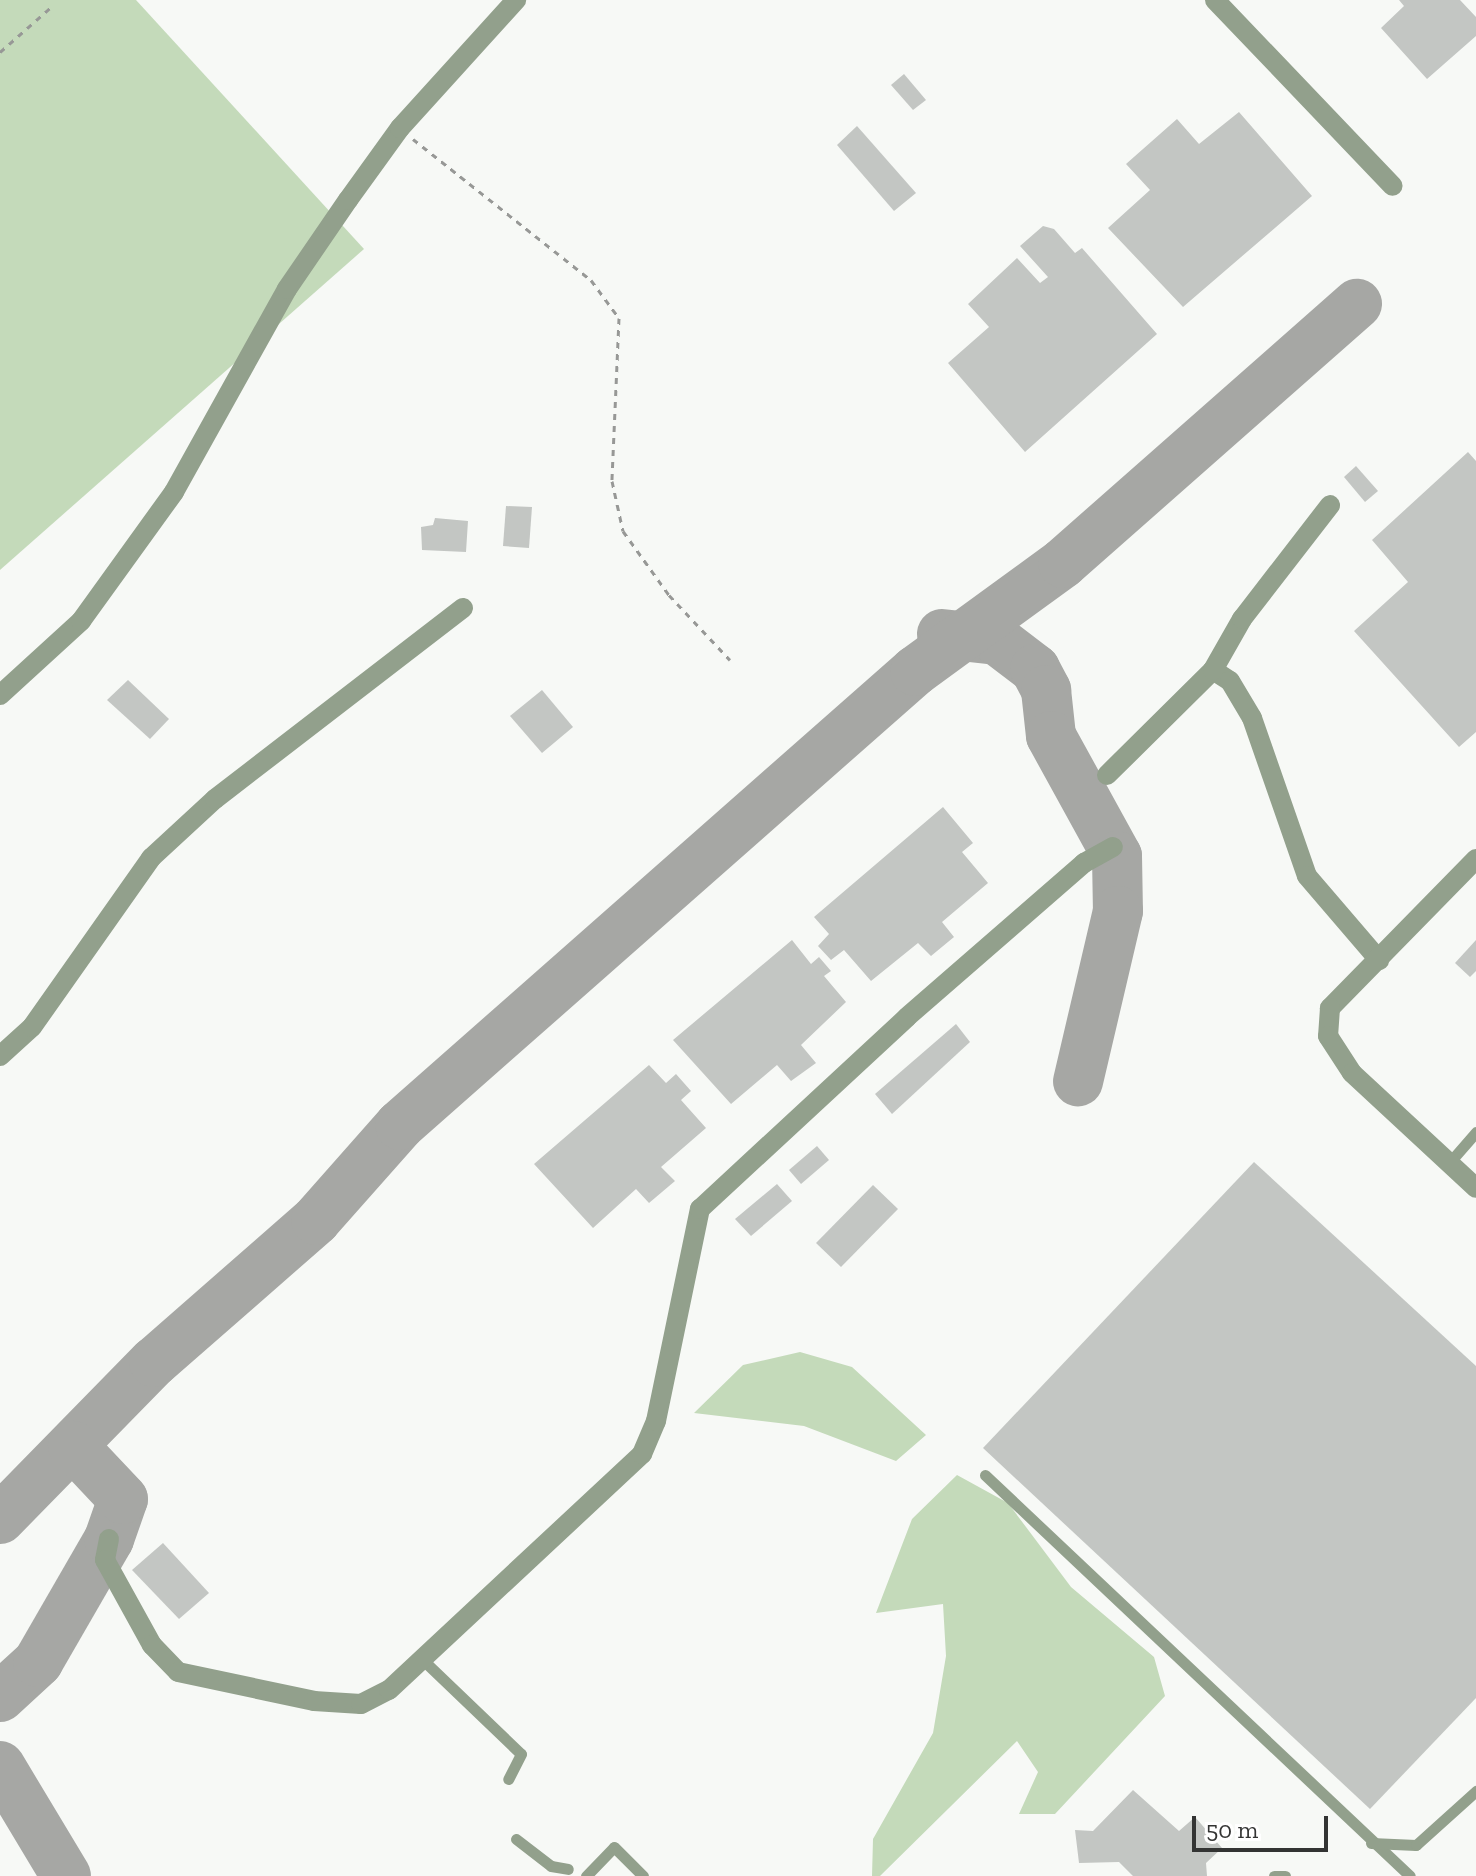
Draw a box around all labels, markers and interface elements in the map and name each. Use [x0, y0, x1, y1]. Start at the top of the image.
scale bar [1196, 1800, 1332, 1850]
text: 50 m [1206, 1815, 1258, 1844]

